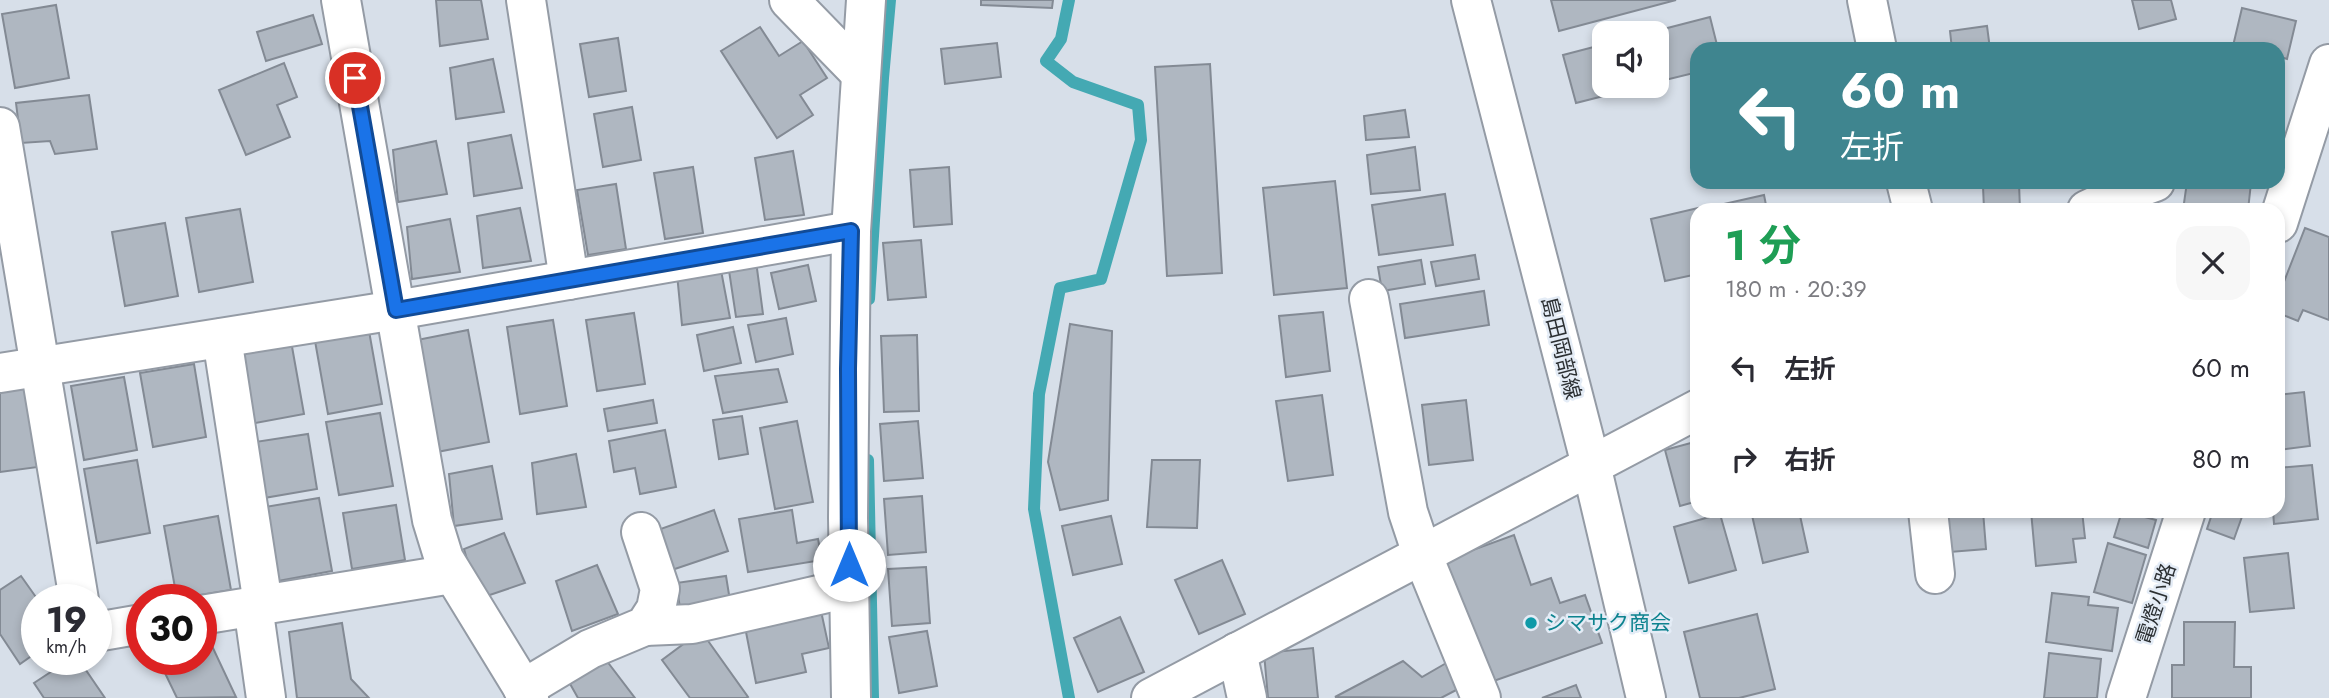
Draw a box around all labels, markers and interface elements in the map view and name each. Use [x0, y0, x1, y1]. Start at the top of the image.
map controls [1592, 21, 1669, 98]
button: sound [1592, 21, 1669, 98]
pin [325, 48, 385, 108]
text: 60 m [1840, 56, 1960, 126]
icon: arrive [336, 59, 374, 97]
icon: left [1725, 70, 1816, 161]
text: 左折 [1840, 124, 1904, 170]
text: 1 分 [1725, 215, 1801, 276]
button: close [2176, 226, 2250, 300]
text: 180 m · 20:39 [1725, 272, 1867, 306]
street label: 島田岡部線 [1534, 293, 1588, 403]
icon: left [1725, 349, 1763, 387]
text: 60 m [2191, 349, 2250, 387]
text: 左折 [1784, 350, 1836, 388]
icon: right [1725, 440, 1763, 478]
text: 80 m [2192, 440, 2250, 478]
text: 右折 [1784, 441, 1836, 479]
position arrow [812, 528, 886, 602]
street label: 電燈小路 [2129, 559, 2183, 649]
speed limit sign: 30 [126, 584, 217, 675]
text: 19 [46, 595, 87, 645]
place label: シマサク商会 [1545, 608, 1671, 638]
marker: シマサク商会 [1523, 615, 1539, 631]
text: km/h [46, 634, 87, 660]

